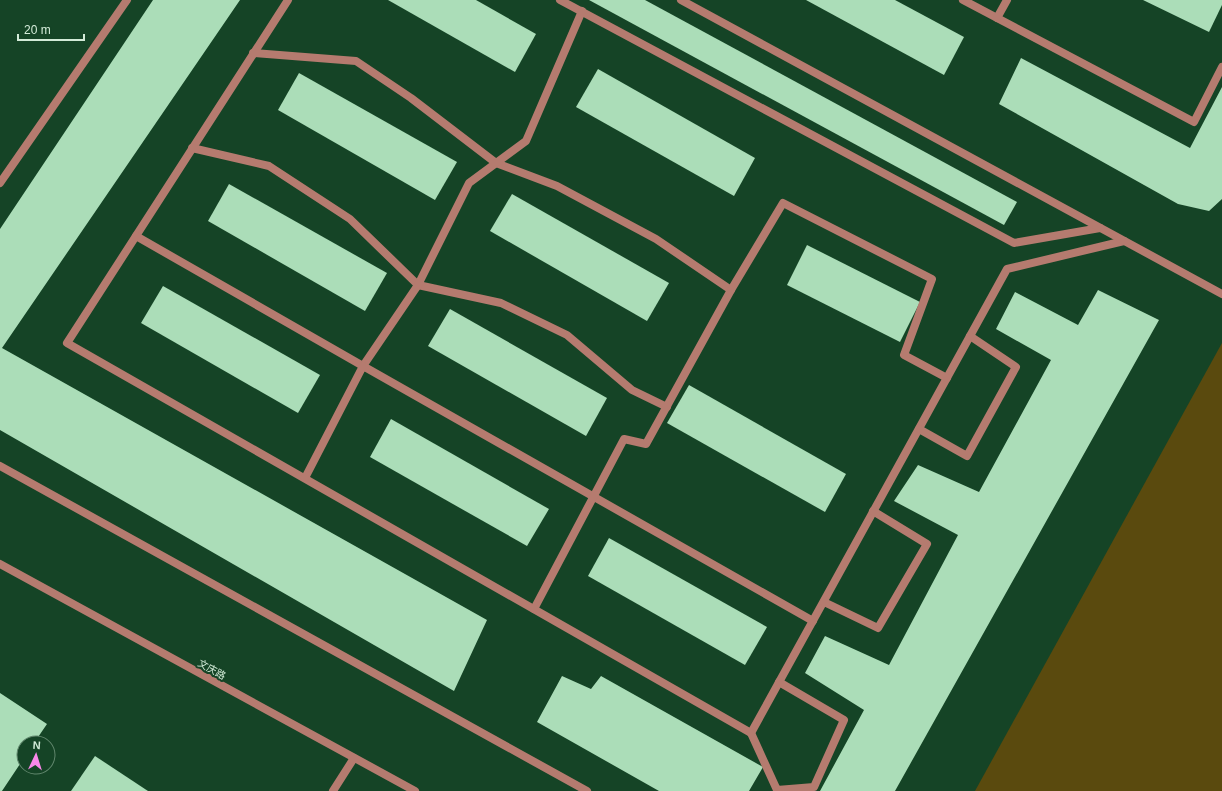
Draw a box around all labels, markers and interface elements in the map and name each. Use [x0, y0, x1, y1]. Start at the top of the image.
scale bar [18, 16, 84, 42]
text: 20 m [24, 23, 51, 37]
street label: 文庆路 [196, 657, 228, 682]
north arrow [16, 735, 56, 775]
text: N [32, 739, 41, 751]

